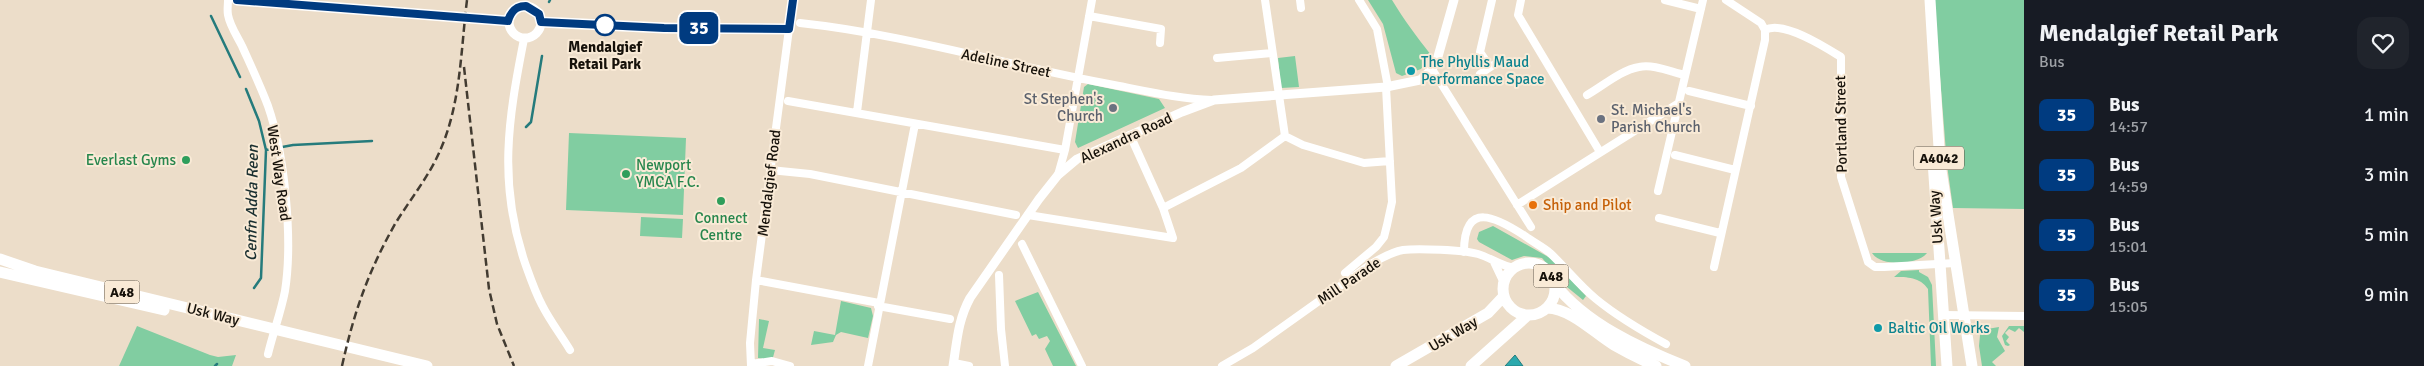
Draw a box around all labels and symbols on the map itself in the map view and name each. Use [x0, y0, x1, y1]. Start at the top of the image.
line badge: 35 [676, 12, 722, 44]
marker: Mendalgief Retail Park [594, 14, 616, 36]
place label: Mendalgief Retail Park [568, 38, 644, 73]
street label: Adeline Street [960, 45, 1052, 81]
place label: The Phyllis Maud Performance Space [1421, 53, 1545, 88]
marker: The Phyllis Maud Performance Space [1405, 65, 1417, 77]
street label: Portland Street [1831, 75, 1851, 173]
place label: St Stephen's Church [1024, 90, 1103, 125]
place label: St. Michael's Parish Church [1611, 101, 1701, 136]
marker: St Stephen's Church [1107, 102, 1119, 114]
street label: Alexandra Road [1077, 109, 1175, 167]
marker: St. Michael's Parish Church [1595, 113, 1607, 125]
street label: West Way Road [263, 124, 295, 222]
street label: Mendalgief Road [754, 128, 784, 237]
water label: Cenfn Adda Reen [241, 143, 263, 261]
road number: A4042 [1914, 146, 1964, 170]
place label: Everlast Gyms [86, 151, 176, 169]
marker: Everlast Gyms [180, 154, 192, 166]
place label: Newport YMCA F.C. [636, 156, 700, 191]
marker: Newport YMCA F.C. [620, 168, 632, 180]
street label: Usk Way [1925, 190, 1947, 244]
marker: Connect Centre [715, 195, 727, 207]
place label: Ship and Pilot [1543, 196, 1632, 214]
marker: Ship and Pilot [1527, 199, 1539, 211]
place label: Connect Centre [695, 209, 747, 244]
street label: Mill Parade [1314, 253, 1384, 309]
road number: A48 [1534, 264, 1568, 288]
road number: A48 [104, 280, 140, 304]
street label: Usk Way [185, 299, 241, 329]
street label: Usk Way [1425, 312, 1481, 356]
place label: Baltic Oil Works [1888, 319, 1990, 337]
marker: Baltic Oil Works [1872, 322, 1884, 334]

